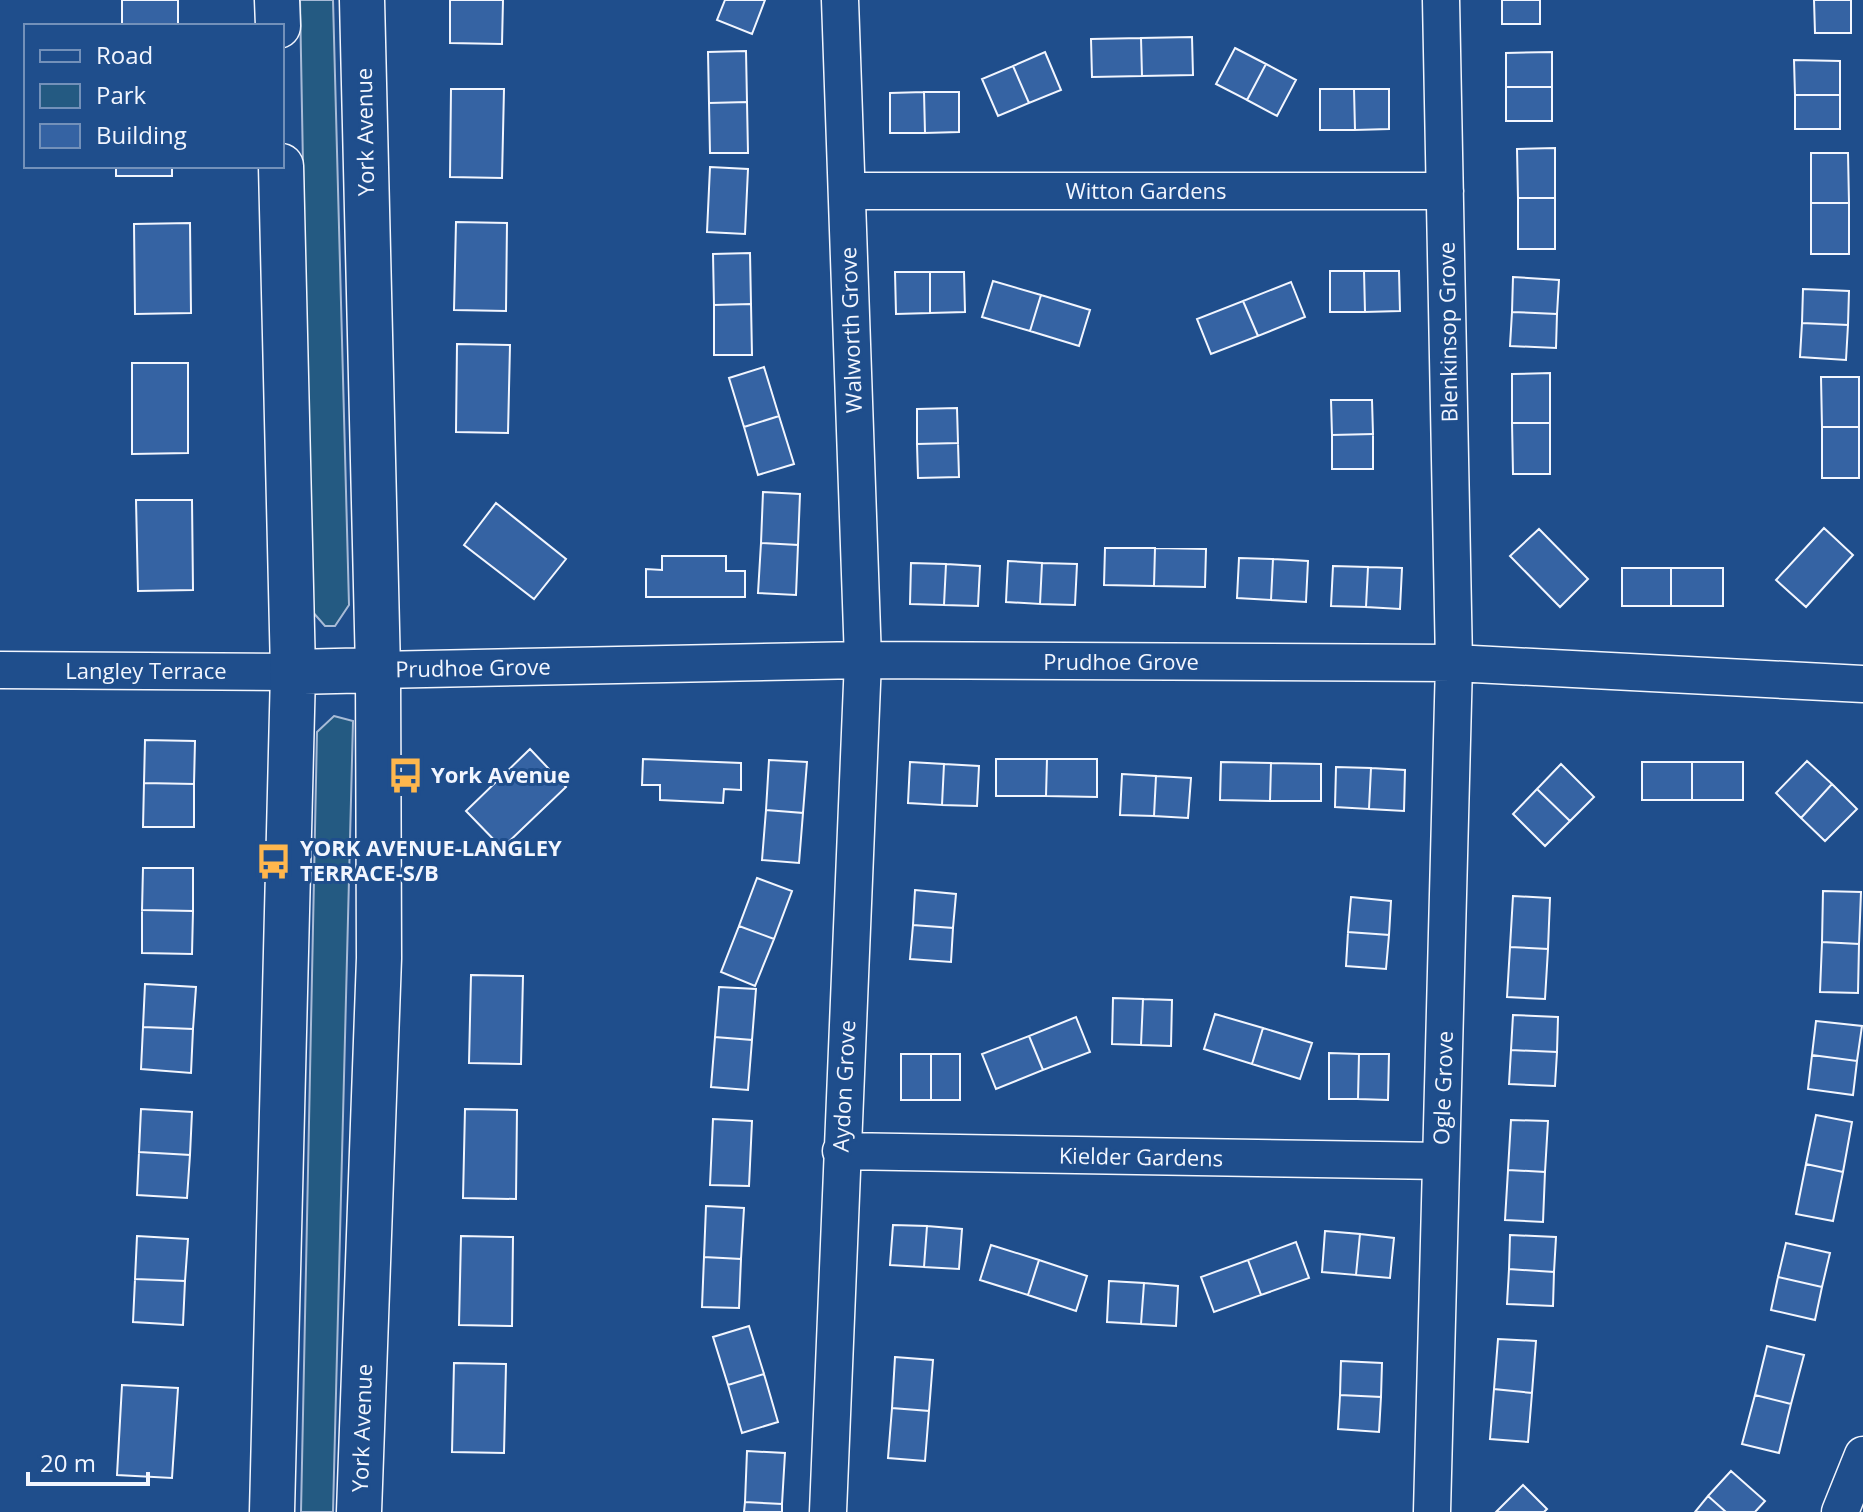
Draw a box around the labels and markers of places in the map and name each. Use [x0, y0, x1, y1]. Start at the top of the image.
bus stop icon: York Avenue [386, 756, 424, 794]
place label: York Avenue [431, 759, 570, 789]
place label: YORK AVENUE-LANGLEY TERRACE-S/B [300, 832, 562, 887]
bus stop icon: YORK AVENUE-LANGLEY TERRACE-S/B [255, 842, 293, 880]

